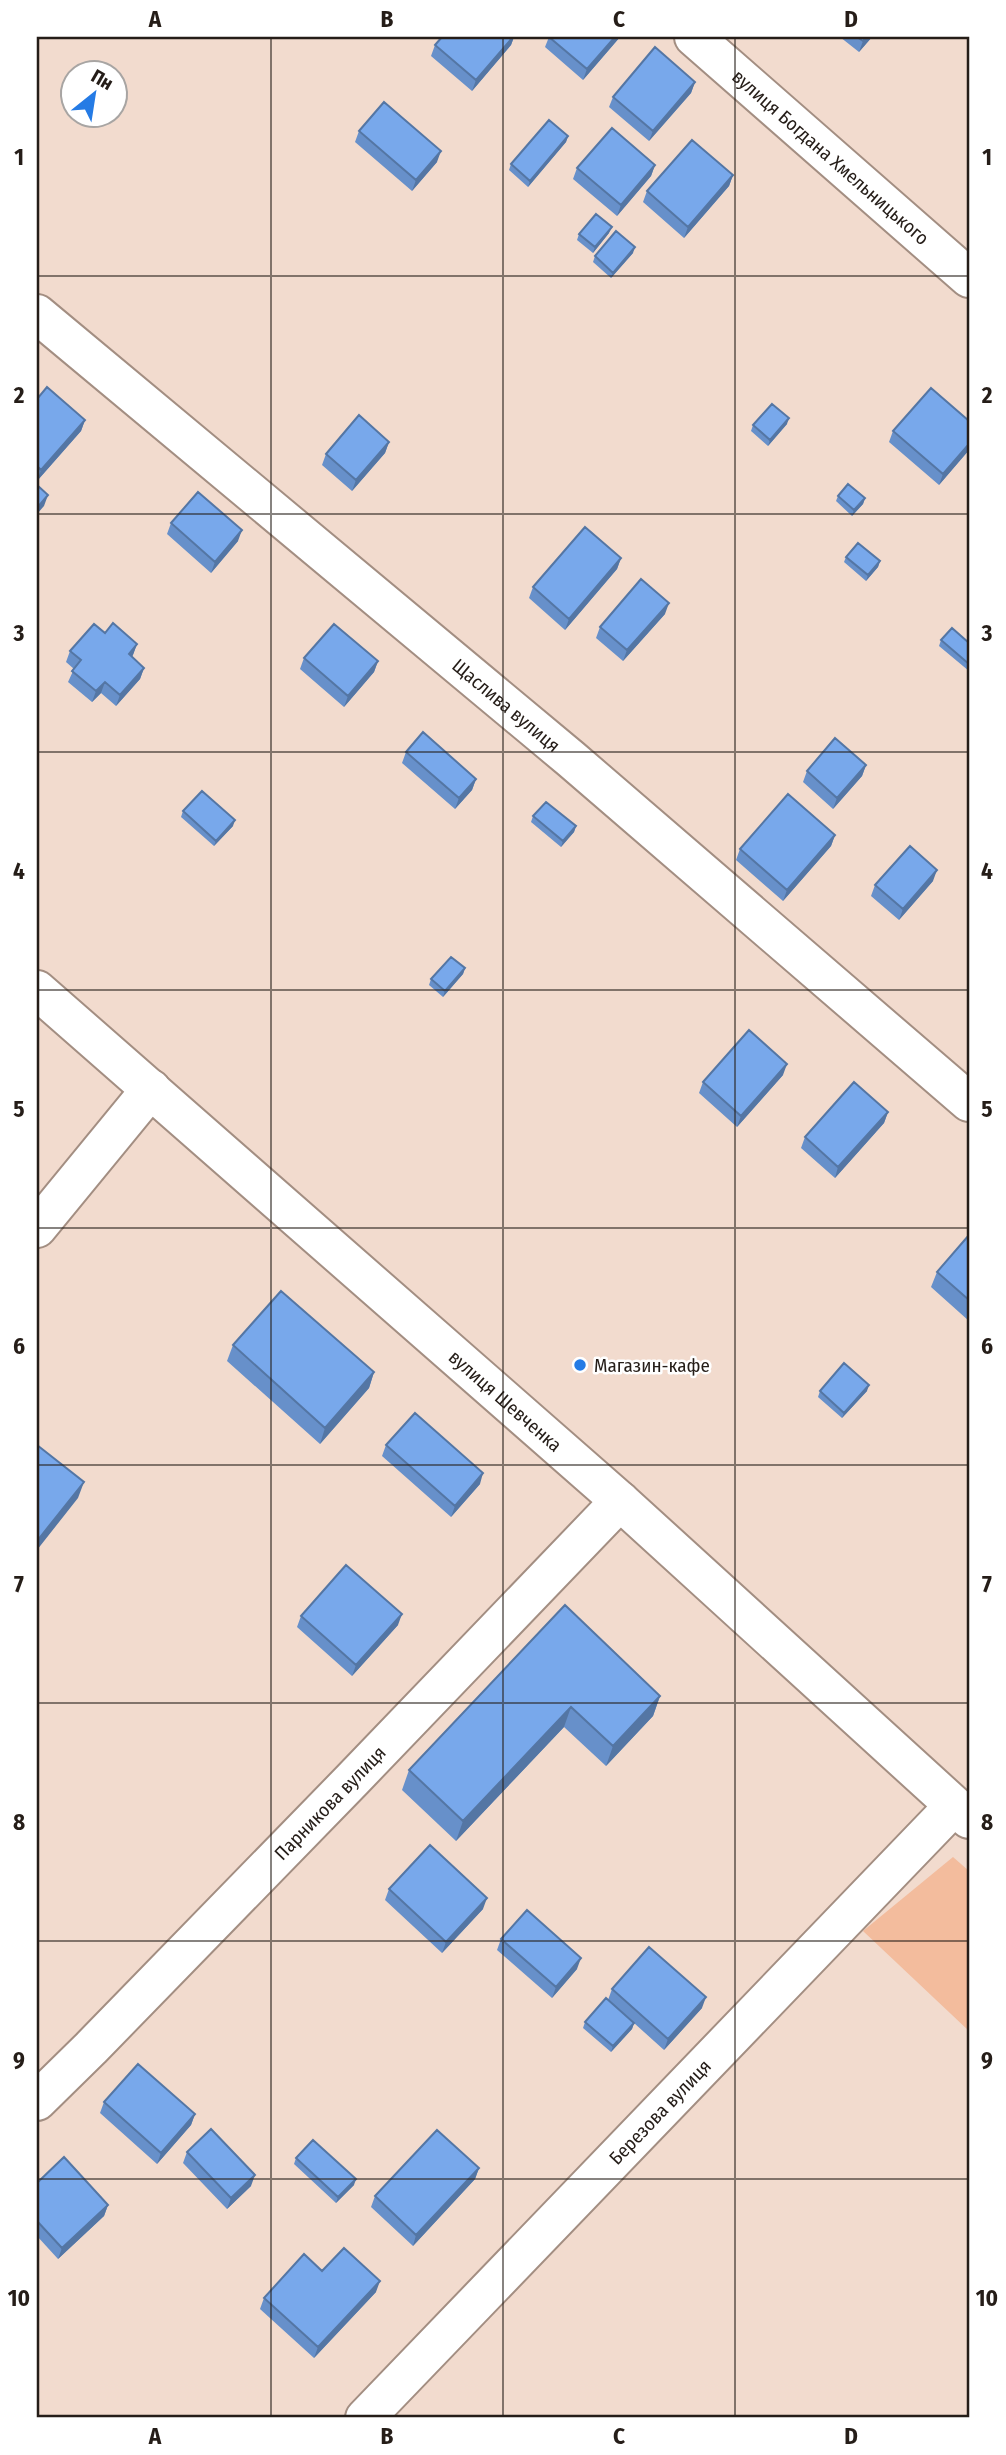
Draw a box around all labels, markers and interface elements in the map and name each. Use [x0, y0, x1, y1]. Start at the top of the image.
text: A [148, 5, 162, 33]
text: B [381, 5, 394, 33]
text: C [613, 5, 625, 33]
text: D [844, 5, 858, 33]
north arrow [60, 60, 130, 130]
text: Пн [87, 64, 117, 95]
street label: вулиця Богдана Хмельницького [727, 65, 934, 250]
text: 1 [14, 143, 24, 171]
text: 1 [982, 143, 992, 171]
text: 2 [13, 381, 25, 409]
text: 2 [981, 381, 993, 409]
text: 3 [13, 619, 25, 647]
text: 3 [981, 619, 993, 647]
street label: Щаслива вулиця [447, 654, 565, 757]
text: 4 [13, 857, 25, 885]
text: 4 [981, 857, 993, 885]
text: 5 [13, 1095, 25, 1123]
text: 5 [981, 1095, 993, 1123]
text: 6 [13, 1332, 25, 1360]
text: 6 [981, 1332, 993, 1360]
street label: вулиця Шевченка [444, 1345, 566, 1457]
place label: Магазин-кафе [594, 1354, 710, 1377]
marker: Магазин-кафе [572, 1357, 588, 1373]
text: 7 [14, 1570, 24, 1598]
text: 7 [982, 1570, 992, 1598]
street label: Парникова вулиця [270, 1741, 391, 1865]
text: 8 [13, 1808, 25, 1836]
text: 8 [981, 1808, 993, 1836]
text: 9 [13, 2046, 25, 2074]
text: 9 [981, 2046, 993, 2074]
street label: Березова вулиця [604, 2055, 716, 2169]
text: 10 [8, 2284, 30, 2312]
text: 10 [976, 2284, 998, 2312]
text: A [148, 2422, 162, 2450]
text: B [381, 2422, 394, 2450]
text: C [613, 2422, 625, 2450]
text: D [844, 2422, 858, 2450]

